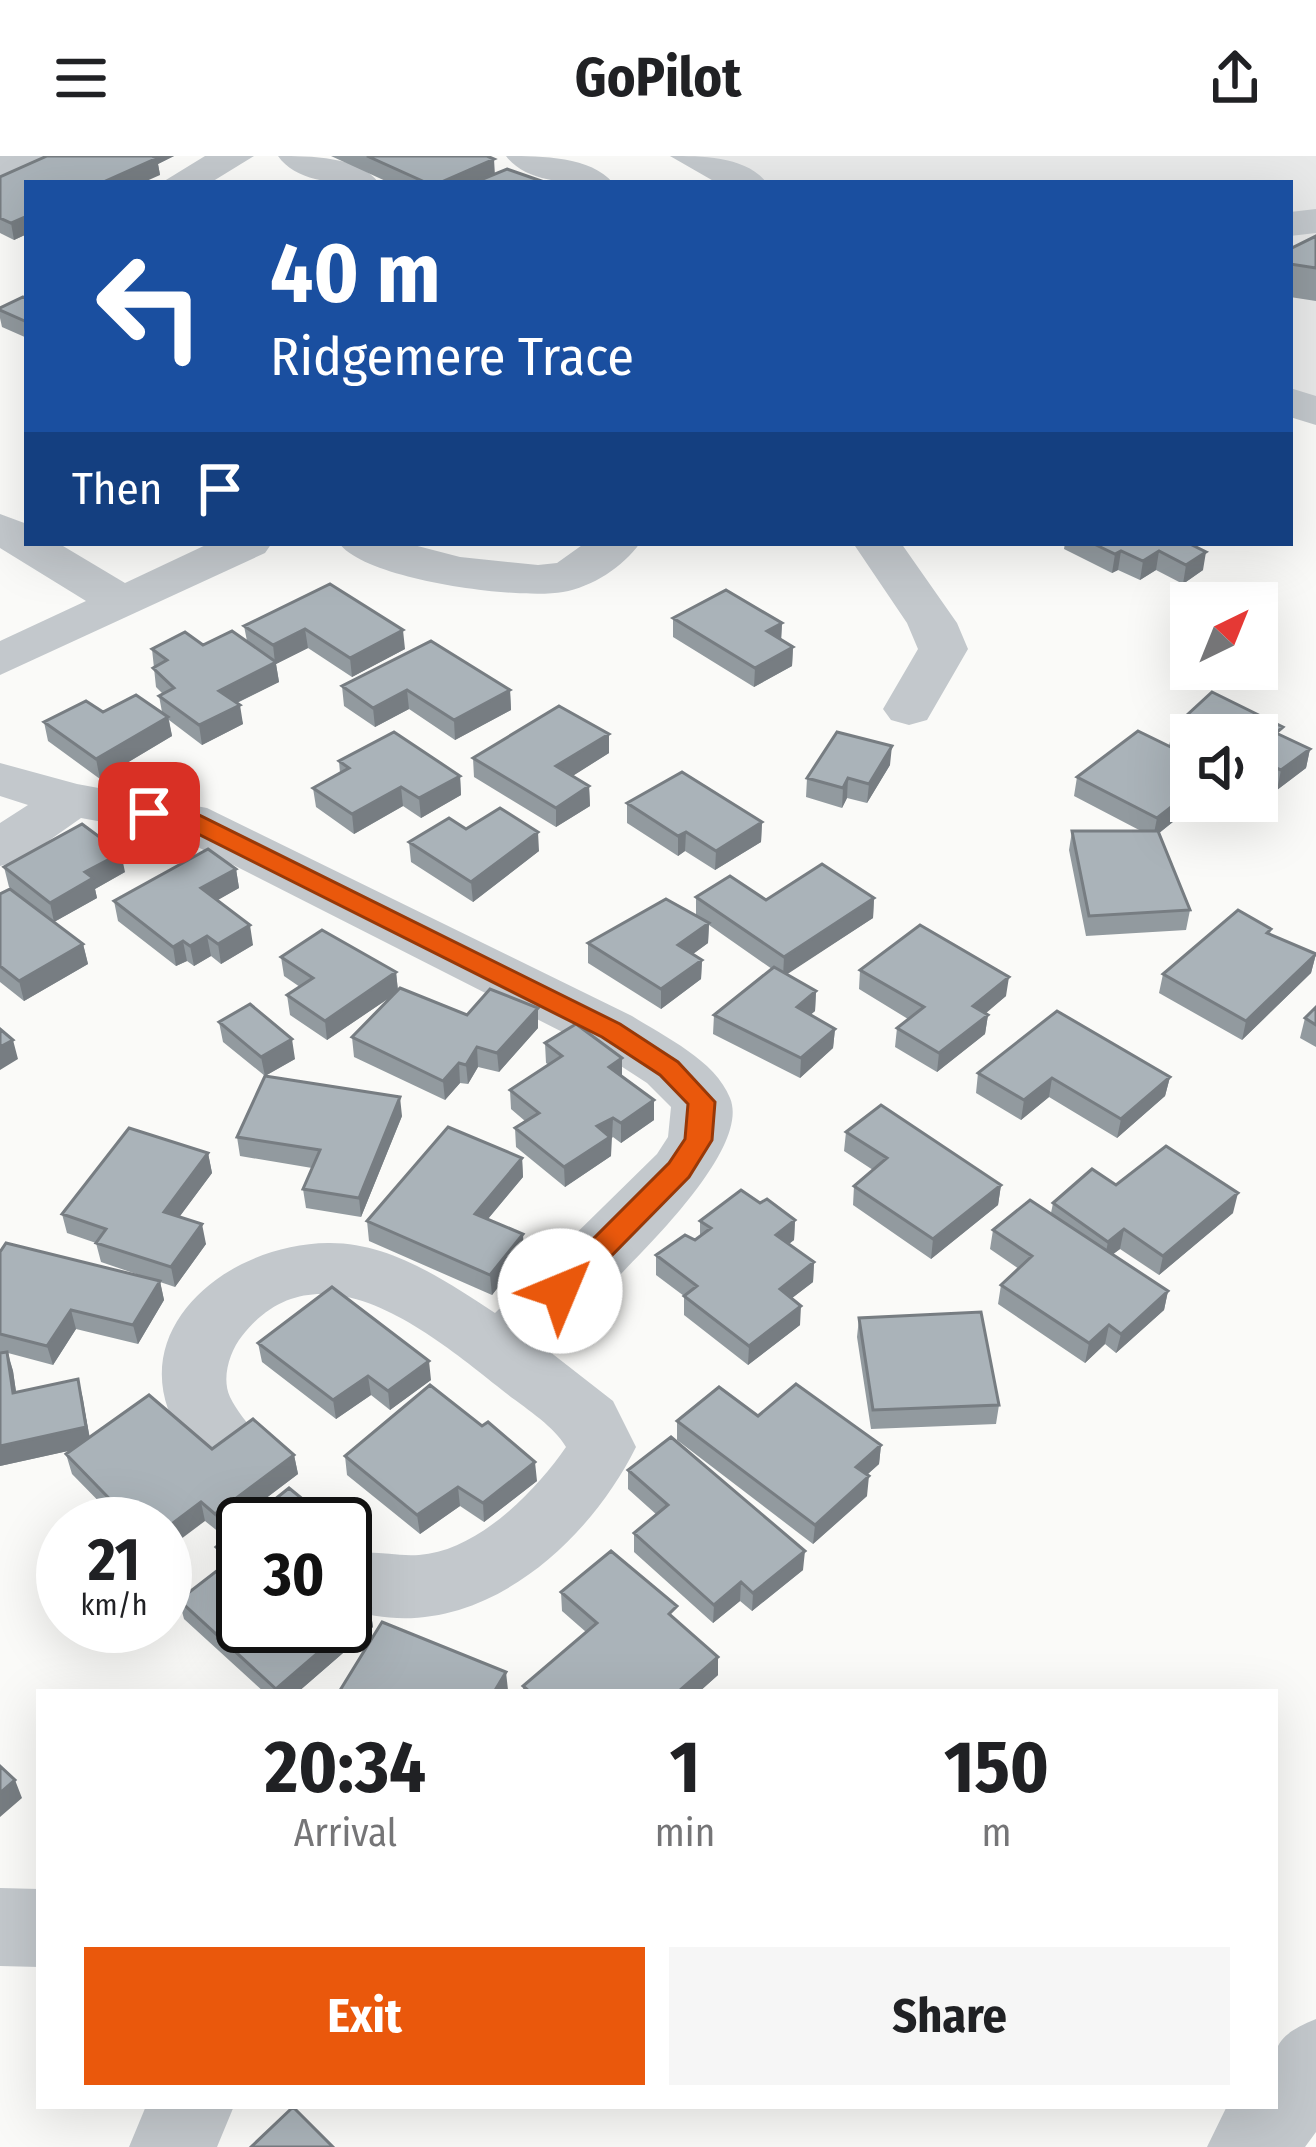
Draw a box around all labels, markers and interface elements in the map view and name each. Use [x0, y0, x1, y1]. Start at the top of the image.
icon: menu [48, 45, 114, 111]
icon: share [1202, 45, 1268, 111]
text: GoPilot [575, 46, 741, 110]
text: 40 m [270, 223, 441, 324]
icon: left [72, 228, 228, 384]
text: Ridgemere Trace [270, 325, 634, 389]
icon: arrive [187, 456, 253, 522]
text: Then [72, 462, 163, 516]
north arrow [1170, 582, 1278, 690]
map controls [1170, 582, 1278, 822]
button: sound [1170, 714, 1278, 822]
pin [98, 762, 200, 864]
icon: arrive [116, 780, 182, 846]
position arrow [497, 1228, 623, 1354]
speed limit sign: 30 [216, 1497, 372, 1653]
text: 21 [88, 1524, 140, 1596]
text: km/h [81, 1587, 147, 1623]
text: 20:34 [265, 1725, 426, 1811]
text: 1 [670, 1725, 700, 1811]
text: 150 [944, 1725, 1049, 1811]
text: Arrival [294, 1810, 397, 1856]
text: min [655, 1810, 715, 1856]
text: m [982, 1810, 1012, 1856]
button: Exit [84, 1947, 645, 2085]
button: Share [669, 1947, 1230, 2085]

